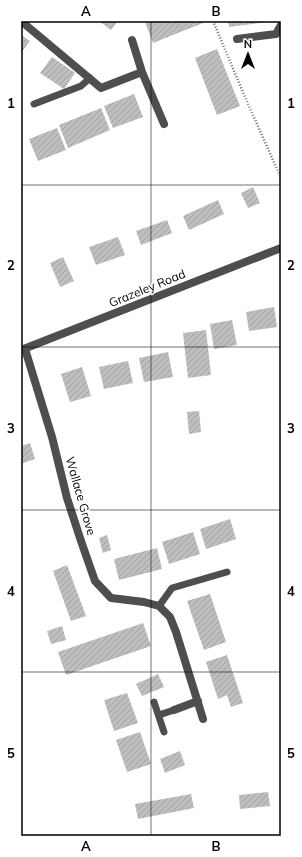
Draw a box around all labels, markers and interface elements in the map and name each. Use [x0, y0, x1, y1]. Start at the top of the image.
text: A [81, 3, 91, 19]
text: B [212, 3, 221, 19]
north arrow [228, 34, 268, 74]
text: N [244, 37, 252, 51]
text: 1 [7, 95, 15, 111]
text: 1 [287, 95, 295, 111]
text: 2 [7, 257, 15, 273]
text: 2 [287, 257, 295, 273]
street label: Grazeley Road [107, 266, 187, 310]
text: 3 [7, 420, 15, 436]
text: 3 [287, 420, 295, 436]
street label: Wallace Grove [63, 455, 99, 537]
text: 4 [7, 583, 15, 599]
text: 4 [287, 583, 295, 599]
text: 5 [7, 745, 15, 761]
text: 5 [287, 745, 295, 761]
text: A [81, 838, 91, 854]
text: B [212, 838, 221, 854]

